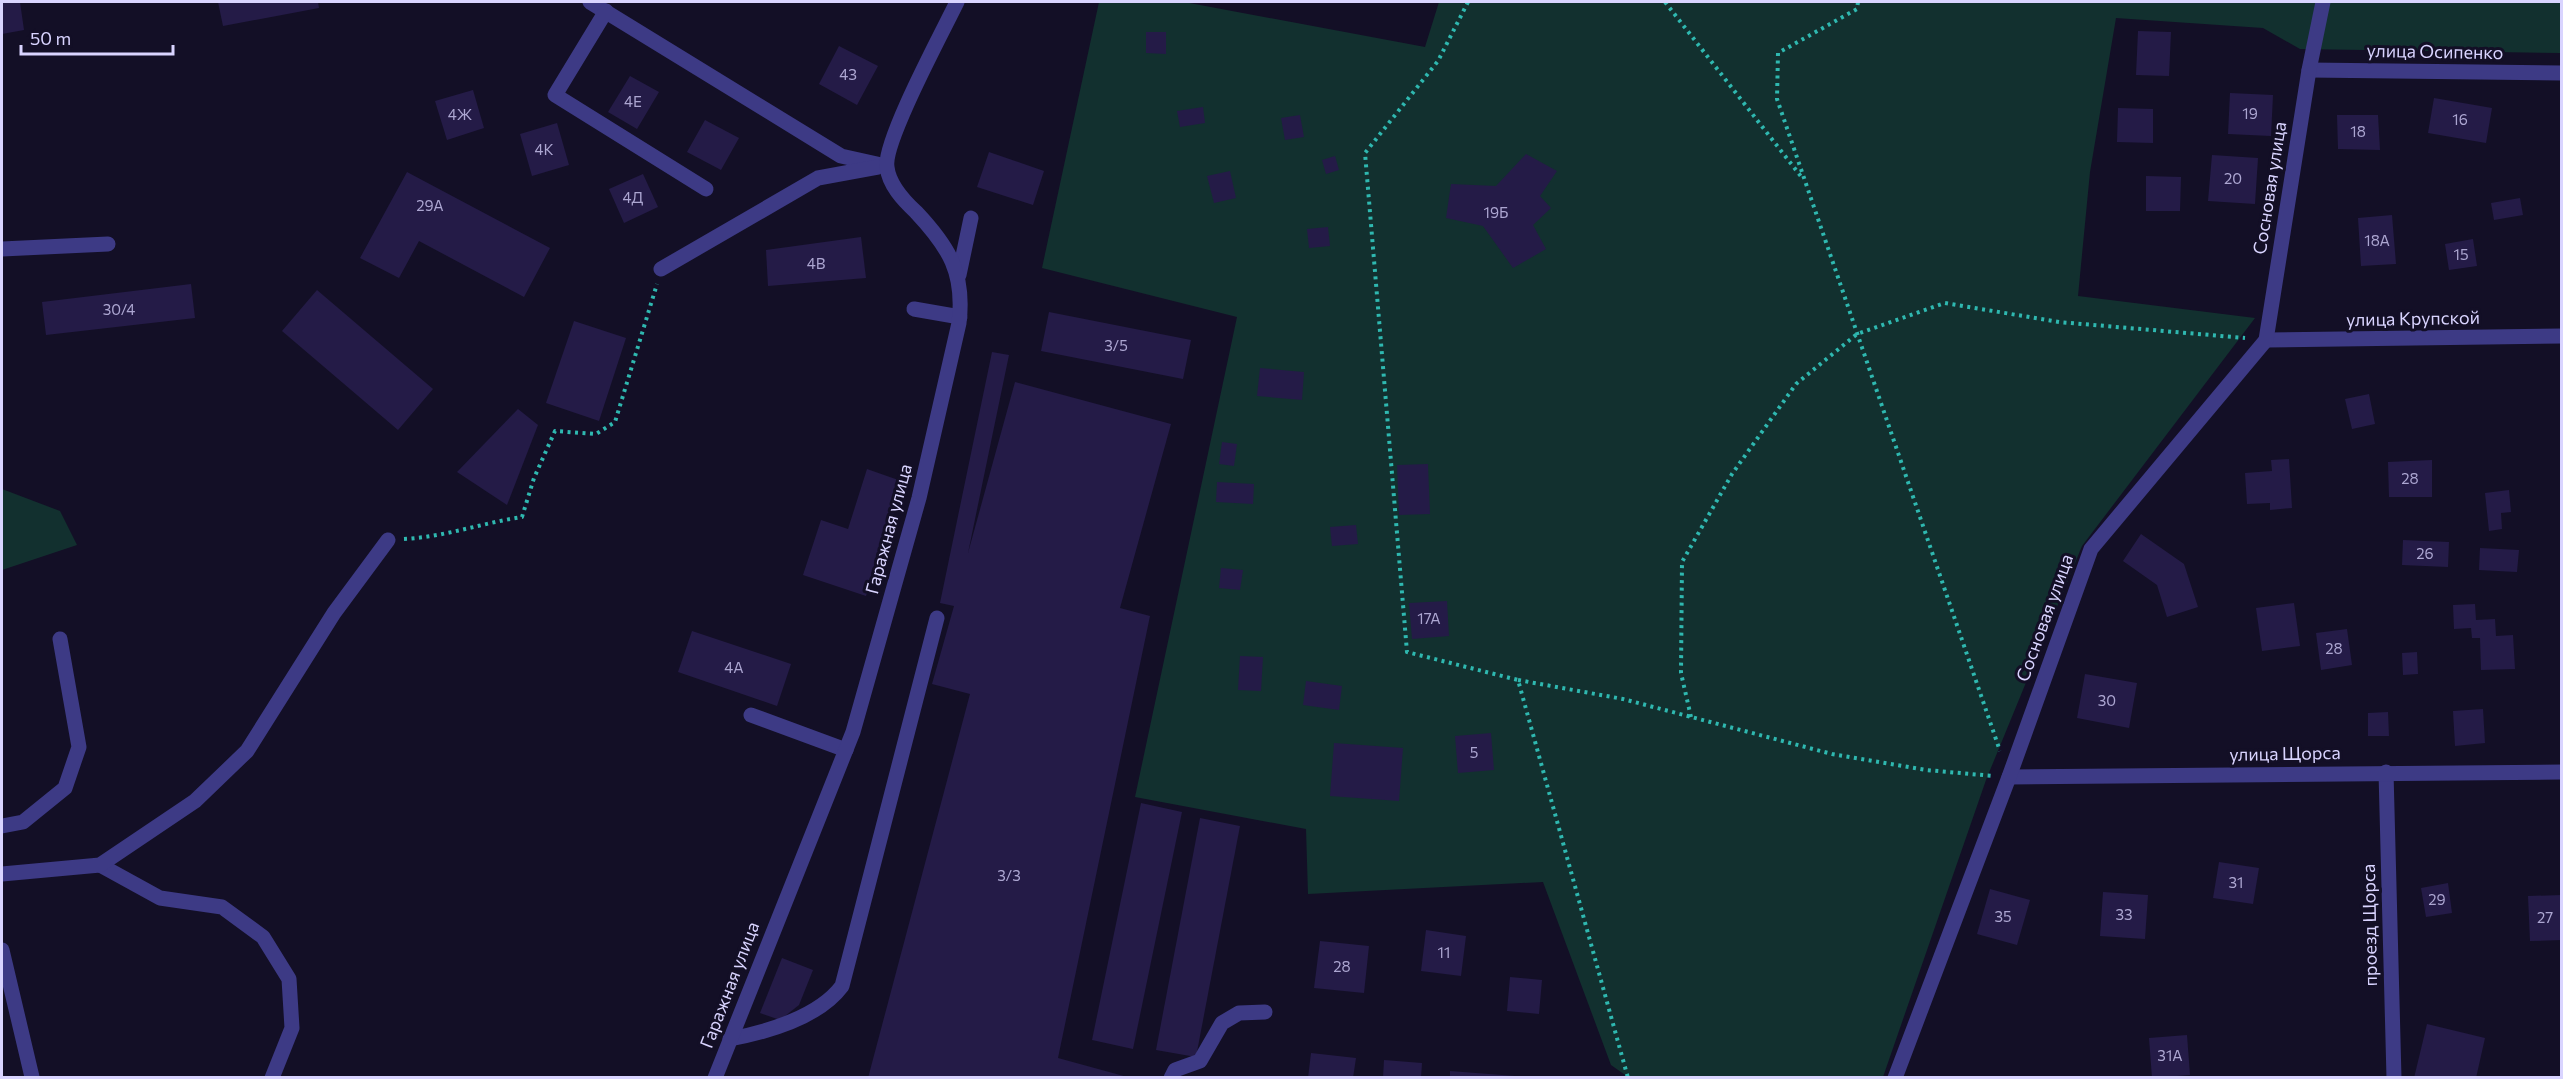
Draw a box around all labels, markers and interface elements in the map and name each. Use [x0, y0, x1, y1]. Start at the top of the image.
scale bar [21, 18, 172, 56]
text: 50 m [30, 27, 71, 49]
street label: улица Осипенко [2367, 39, 2503, 63]
house number: 4З [839, 65, 857, 83]
house number: 4Е [624, 92, 642, 110]
house number: 19 [2242, 104, 2258, 122]
house number: 4Ж [448, 105, 473, 123]
house number: 16 [2452, 110, 2468, 128]
street label: Сосновая улица [2248, 120, 2290, 256]
house number: 18 [2350, 122, 2366, 140]
house number: 4К [534, 140, 554, 158]
house number: 20 [2224, 169, 2242, 187]
house number: 4Д [623, 188, 644, 206]
house number: 29А [416, 196, 444, 214]
house number: 19Б [1484, 203, 1508, 221]
house number: 18А [2364, 231, 2390, 249]
house number: 15 [2453, 245, 2469, 263]
house number: 4В [807, 254, 826, 272]
house number: 30/4 [103, 300, 135, 318]
street label: улица Крупской [2346, 306, 2480, 330]
house number: 3/5 [1104, 336, 1128, 354]
street label: Гаражная улица [860, 461, 916, 596]
house number: 28 [2401, 469, 2419, 487]
house number: 26 [2416, 544, 2434, 562]
street label: Сосновая улица [2011, 551, 2077, 684]
house number: 17А [1417, 609, 1441, 627]
house number: 28 [2325, 639, 2343, 657]
house number: 4А [724, 658, 744, 676]
house number: 30 [2098, 691, 2116, 709]
street label: улица Щорса [2229, 741, 2341, 765]
house number: 5 [1470, 743, 1478, 761]
street label: проезд Щорса [2357, 864, 2381, 986]
house number: 3/3 [997, 866, 1021, 884]
house number: 31 [2229, 873, 2243, 891]
house number: 29 [2428, 890, 2446, 908]
house number: 33 [2115, 905, 2133, 923]
house number: 35 [1994, 907, 2012, 925]
house number: 27 [2537, 908, 2553, 926]
street label: Гаражная улица [695, 918, 763, 1051]
house number: 11 [1438, 943, 1450, 961]
house number: 28 [1333, 957, 1351, 975]
house number: 31А [2157, 1046, 2183, 1064]

